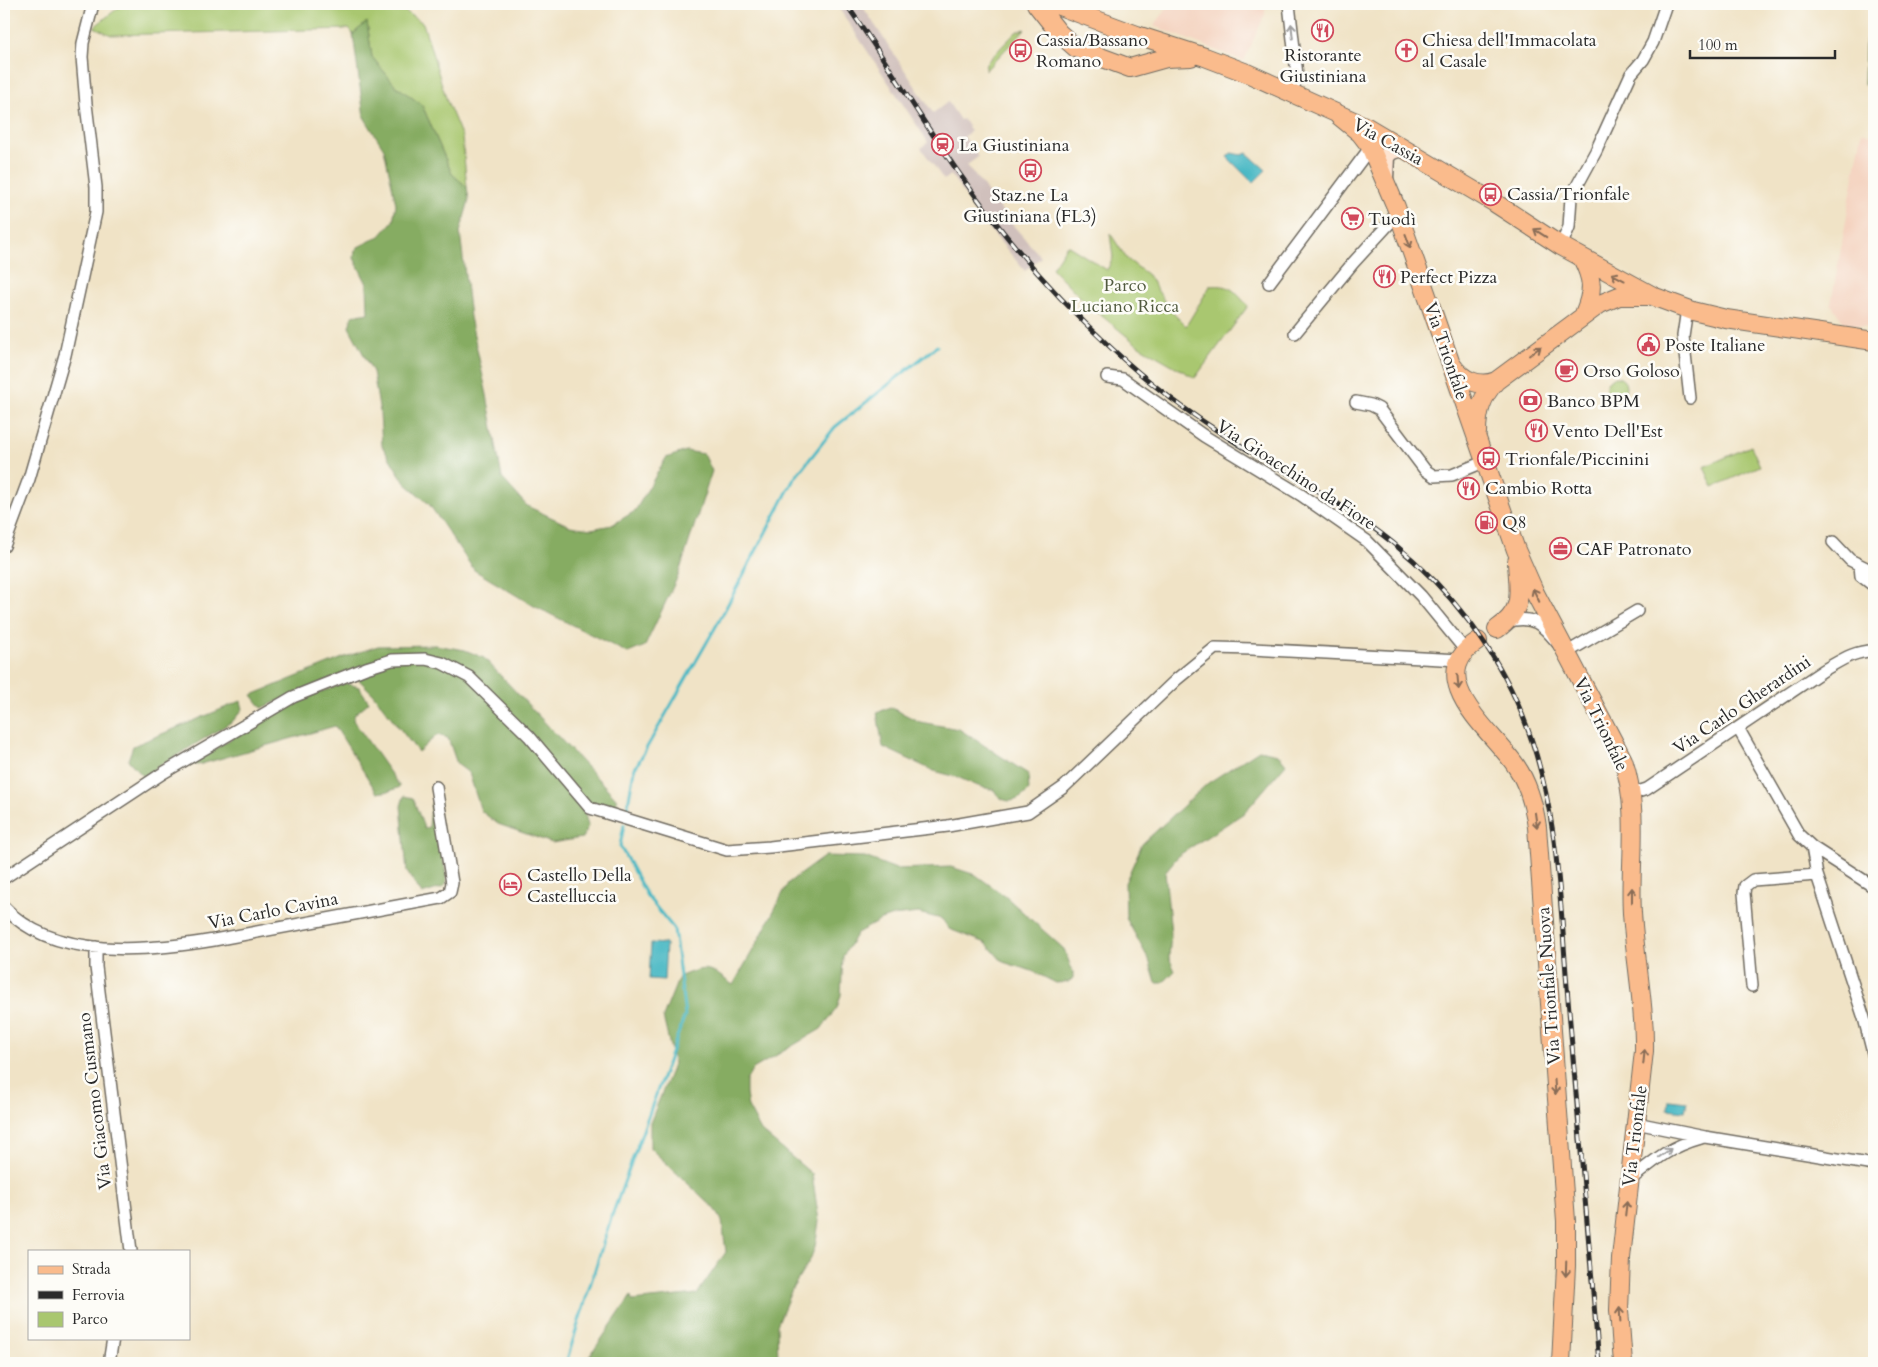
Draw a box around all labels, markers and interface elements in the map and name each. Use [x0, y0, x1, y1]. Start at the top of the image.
restaurant icon: Ristorante Giustiniana [1311, 18, 1335, 42]
one-way arrow [1287, 24, 1297, 40]
place label: Cassia/Bassano Romano [1036, 28, 1148, 74]
place label: Chiesa dell'Immacolata al Casale [1422, 28, 1597, 74]
scale bar [1690, 28, 1836, 60]
text: 100 m [1698, 35, 1738, 55]
bus stop icon: Cassia/Bassano Romano [1008, 38, 1032, 62]
church icon: Chiesa dell'Immacolata al Casale [1394, 38, 1418, 62]
place label: Ristorante Giustiniana [1279, 43, 1367, 89]
street label: Via Cassia [1348, 112, 1428, 172]
station icon: La Giustiniana [931, 133, 955, 157]
place label: La Giustiniana [959, 133, 1070, 158]
bus stop icon: Staz.ne La Giustiniana (FL3) [1018, 158, 1042, 182]
bus stop icon: Cassia/Trionfale [1479, 182, 1503, 206]
place label: Cassia/Trionfale [1507, 182, 1630, 207]
place label: Staz.ne La Giustiniana (FL3) [963, 183, 1097, 229]
supermarket icon: Tuodì [1340, 207, 1364, 231]
place label: Tuodì [1368, 207, 1416, 232]
one-way arrow [1533, 227, 1547, 238]
one-way arrow [1404, 233, 1413, 248]
restaurant icon: Perfect Pizza [1372, 265, 1396, 289]
place label: Perfect Pizza [1400, 265, 1498, 290]
one-way arrow [1612, 272, 1626, 282]
park label: Parco Luciano Ricca [1071, 273, 1179, 319]
street label: Via Trionfale [1418, 299, 1474, 403]
public building icon: Poste Italiane [1637, 333, 1661, 357]
place label: Poste Italiane [1665, 333, 1766, 358]
one-way arrow [1528, 346, 1542, 356]
cafe icon: Orso Goloso [1555, 359, 1579, 383]
place label: Orso Goloso [1583, 359, 1680, 384]
bank icon: Banco BPM [1519, 389, 1543, 413]
place label: Banco BPM [1547, 389, 1640, 414]
street label: Via Gioacchino da Fiore [1211, 414, 1381, 536]
restaurant icon: Vento Dell'Est [1524, 419, 1548, 443]
place label: Vento Dell'Est [1552, 419, 1663, 444]
bus stop icon: Trionfale/Piccinini [1477, 447, 1501, 471]
place label: Trionfale/Piccinini [1505, 447, 1649, 472]
restaurant icon: Cambio Rotta [1457, 476, 1481, 500]
place label: Cambio Rotta [1485, 476, 1593, 501]
fuel station icon: Q8 [1474, 510, 1498, 534]
place label: Q8 [1502, 510, 1527, 535]
office icon: CAF Patronato [1548, 537, 1572, 561]
place label: CAF Patronato [1576, 537, 1692, 562]
one-way arrow [1531, 588, 1541, 603]
street label: Via Carlo Gherardini [1668, 650, 1816, 760]
one-way arrow [1453, 673, 1462, 689]
street label: Via Trionfale [1567, 673, 1635, 775]
one-way arrow [1532, 812, 1542, 828]
place label: Castello Della Castelluccia [527, 863, 632, 909]
hotel icon: Castello Della Castelluccia [499, 873, 523, 897]
street label: Via Carlo Cavina [206, 886, 340, 936]
one-way arrow [1627, 887, 1637, 904]
street label: Via Trionfale Nuova [1531, 906, 1567, 1066]
street label: Via Giacomo Cusmano [72, 1011, 118, 1191]
one-way arrow [1639, 1049, 1648, 1065]
one-way arrow [1551, 1079, 1560, 1095]
street label: Via Trionfale [1616, 1084, 1654, 1188]
one-way arrow [1658, 1148, 1672, 1159]
one-way arrow [1621, 1202, 1631, 1218]
legend [28, 1250, 190, 1340]
text: Strada [72, 1259, 111, 1279]
one-way arrow [1561, 1261, 1571, 1277]
text: Ferrovia [72, 1285, 125, 1305]
one-way arrow [1615, 1307, 1625, 1323]
text: Parco [72, 1309, 108, 1329]

